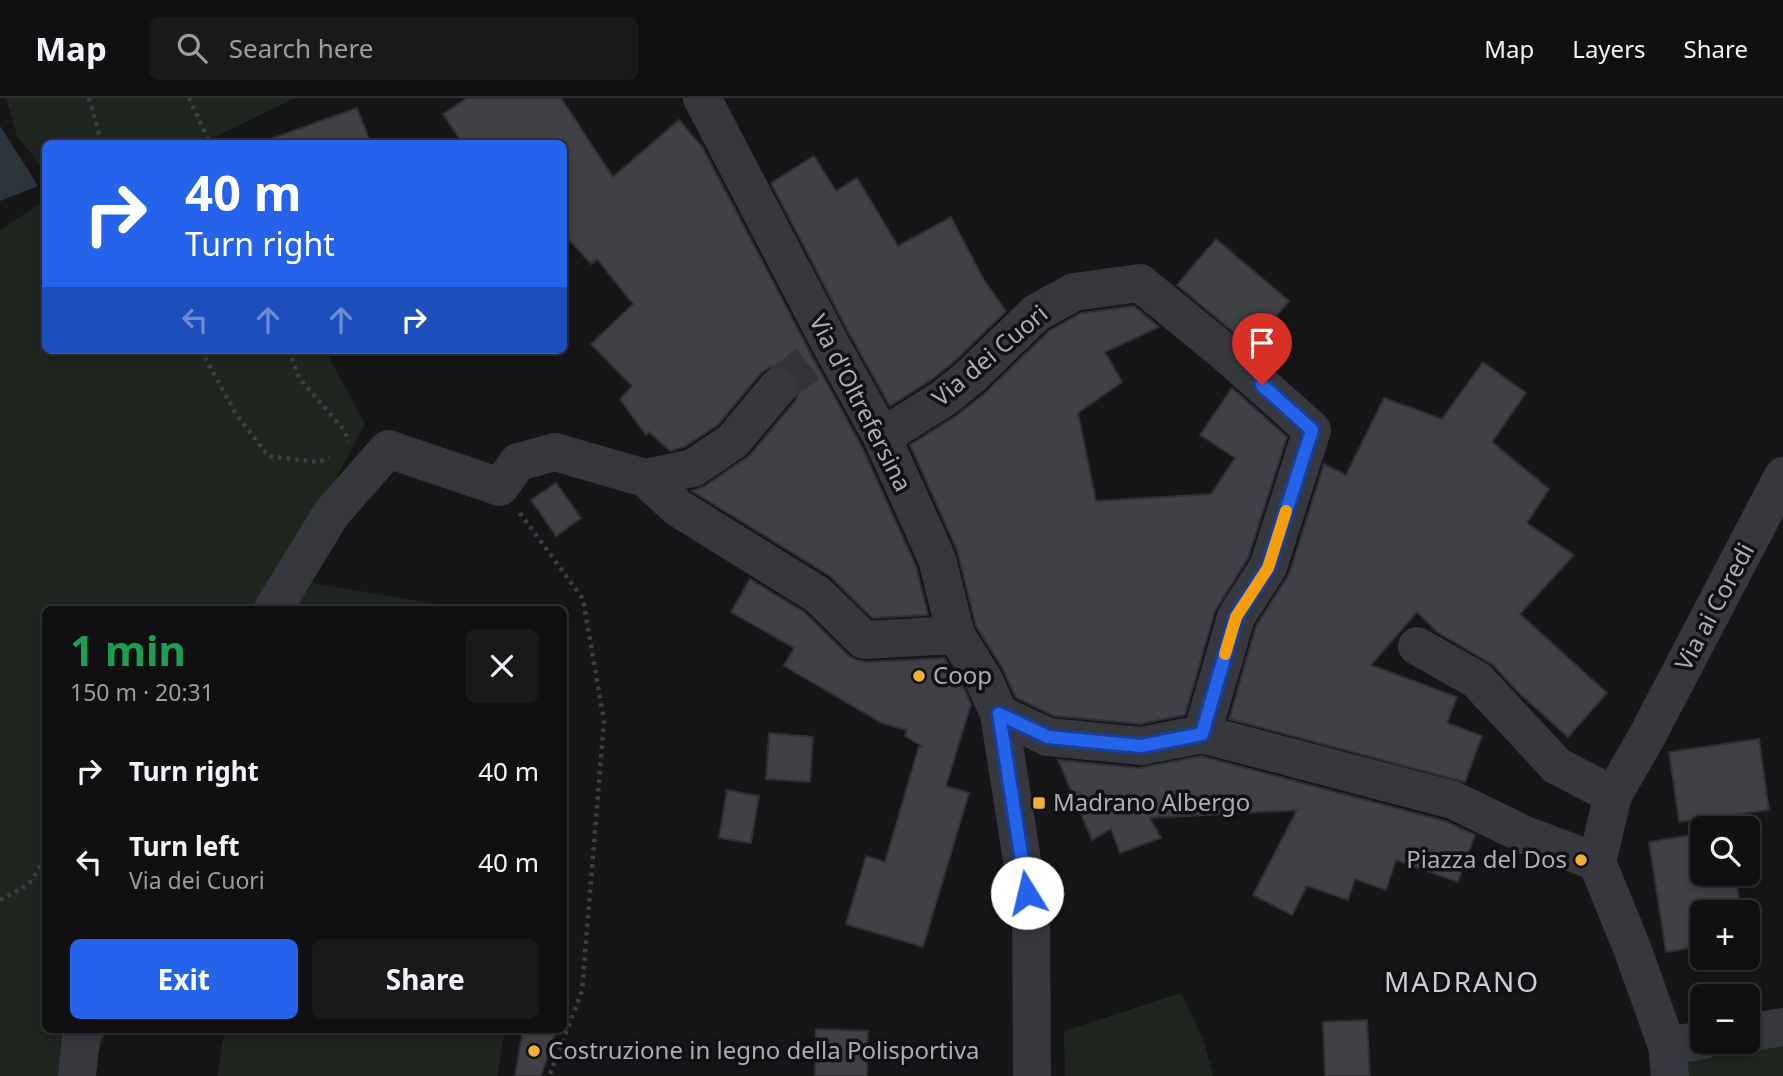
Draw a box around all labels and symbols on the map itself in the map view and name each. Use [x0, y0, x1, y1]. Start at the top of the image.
street label: Via dei Cuori [924, 297, 1054, 413]
street label: Via d'Oltrefersina [802, 308, 920, 497]
pin [1232, 313, 1292, 385]
street label: Via ai Coredi [1666, 537, 1761, 676]
place label: Coop [933, 658, 992, 691]
marker: Coop [911, 668, 927, 684]
place label: Madrano Albergo [1053, 785, 1250, 818]
marker: Madrano Albergo [1031, 795, 1047, 811]
place label: Piazza del Dos [1406, 842, 1567, 875]
marker: Piazza del Dos [1573, 852, 1589, 868]
position arrow [990, 856, 1064, 930]
district label: MADRANO [1384, 962, 1540, 1000]
place label: Costruzione in legno della Polisportiva [548, 1033, 980, 1066]
marker: Costruzione in legno della Polisportiva [526, 1043, 542, 1059]

